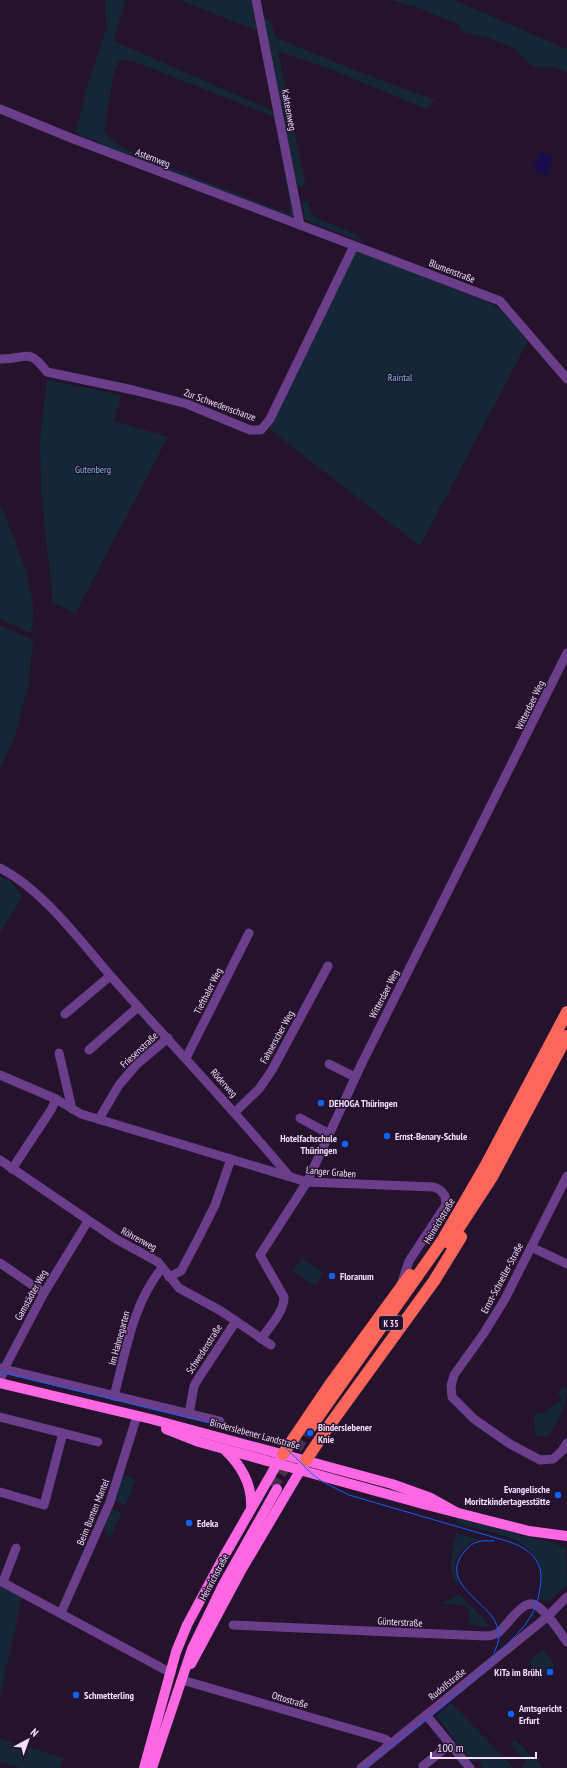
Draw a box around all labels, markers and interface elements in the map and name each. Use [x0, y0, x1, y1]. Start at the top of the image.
street label: Kakteenweg [279, 88, 299, 132]
street label: Asternweg [134, 145, 172, 171]
street label: Blumenstraße [427, 256, 477, 286]
park label: Raintal [388, 371, 413, 384]
street label: Zur Schwedenschanze [182, 386, 258, 424]
park label: Gutenberg [75, 463, 111, 476]
street label: Witterdaer Weg [513, 678, 547, 732]
street label: Tiefthaler Weg [191, 966, 225, 1016]
street label: Witterdaer Weg [366, 967, 402, 1021]
street label: Fahnerscher Weg [257, 1008, 297, 1066]
street label: Friesenstraße [117, 1029, 161, 1071]
street label: Röderweg [208, 1066, 240, 1100]
place label: DEHOGA Thüringen [329, 1097, 398, 1110]
marker: DEHOGA Thüringen [316, 1098, 326, 1108]
place label: Ernst-Benary-Schule [395, 1130, 467, 1143]
marker: Ernst-Benary-Schule [382, 1131, 392, 1141]
place label: Hotelfachschule Thüringen [280, 1132, 338, 1157]
marker: Hotelfachschule Thüringen [340, 1139, 350, 1149]
street label: Langer Graben [305, 1163, 357, 1181]
street label: Heinrichstraße [420, 1196, 458, 1246]
street label: Röhrenweg [119, 1224, 159, 1254]
street label: Ernst-Schneller-Straße [478, 1240, 526, 1316]
street label: Gamstädter Weg [12, 1267, 50, 1323]
place label: Floranum [340, 1270, 374, 1283]
marker: Floranum [327, 1271, 337, 1281]
street label: Im Hahnegarten [106, 1309, 132, 1367]
road number: K 35 [379, 1316, 403, 1330]
street label: Schwedenstraße [183, 1322, 225, 1376]
street label: Binderslebener Landstraße [209, 1416, 301, 1452]
place label: Binderslebener Knie [318, 1421, 372, 1446]
marker: Binderslebener Knie [305, 1428, 315, 1438]
street label: Beim Bunten Mantel [74, 1476, 112, 1547]
place label: Evangelische Moritzkindertagesstätte [464, 1483, 550, 1508]
marker: Evangelische Moritzkindertagesstätte [553, 1490, 563, 1500]
place label: Edeka [197, 1517, 218, 1530]
marker: Edeka [184, 1518, 194, 1528]
street label: Heinrichstraße [196, 1552, 232, 1602]
street label: Günterstraße [377, 1614, 423, 1630]
street label: Rudolfstraße [426, 1665, 468, 1703]
place label: KiTa im Brühl [494, 1666, 543, 1679]
marker: KiTa im Brühl [545, 1667, 555, 1677]
place label: Schmetterling [84, 1689, 134, 1702]
street label: Ottostraße [270, 1689, 310, 1711]
marker: Schmetterling [71, 1690, 81, 1700]
place label: Amtsgericht Erfurt [518, 1702, 562, 1727]
marker: Amtsgericht Erfurt [506, 1709, 516, 1719]
north arrow [8, 1720, 48, 1760]
text: N [28, 1725, 41, 1740]
scale bar [431, 1734, 536, 1760]
text: 100 m [437, 1740, 464, 1755]

